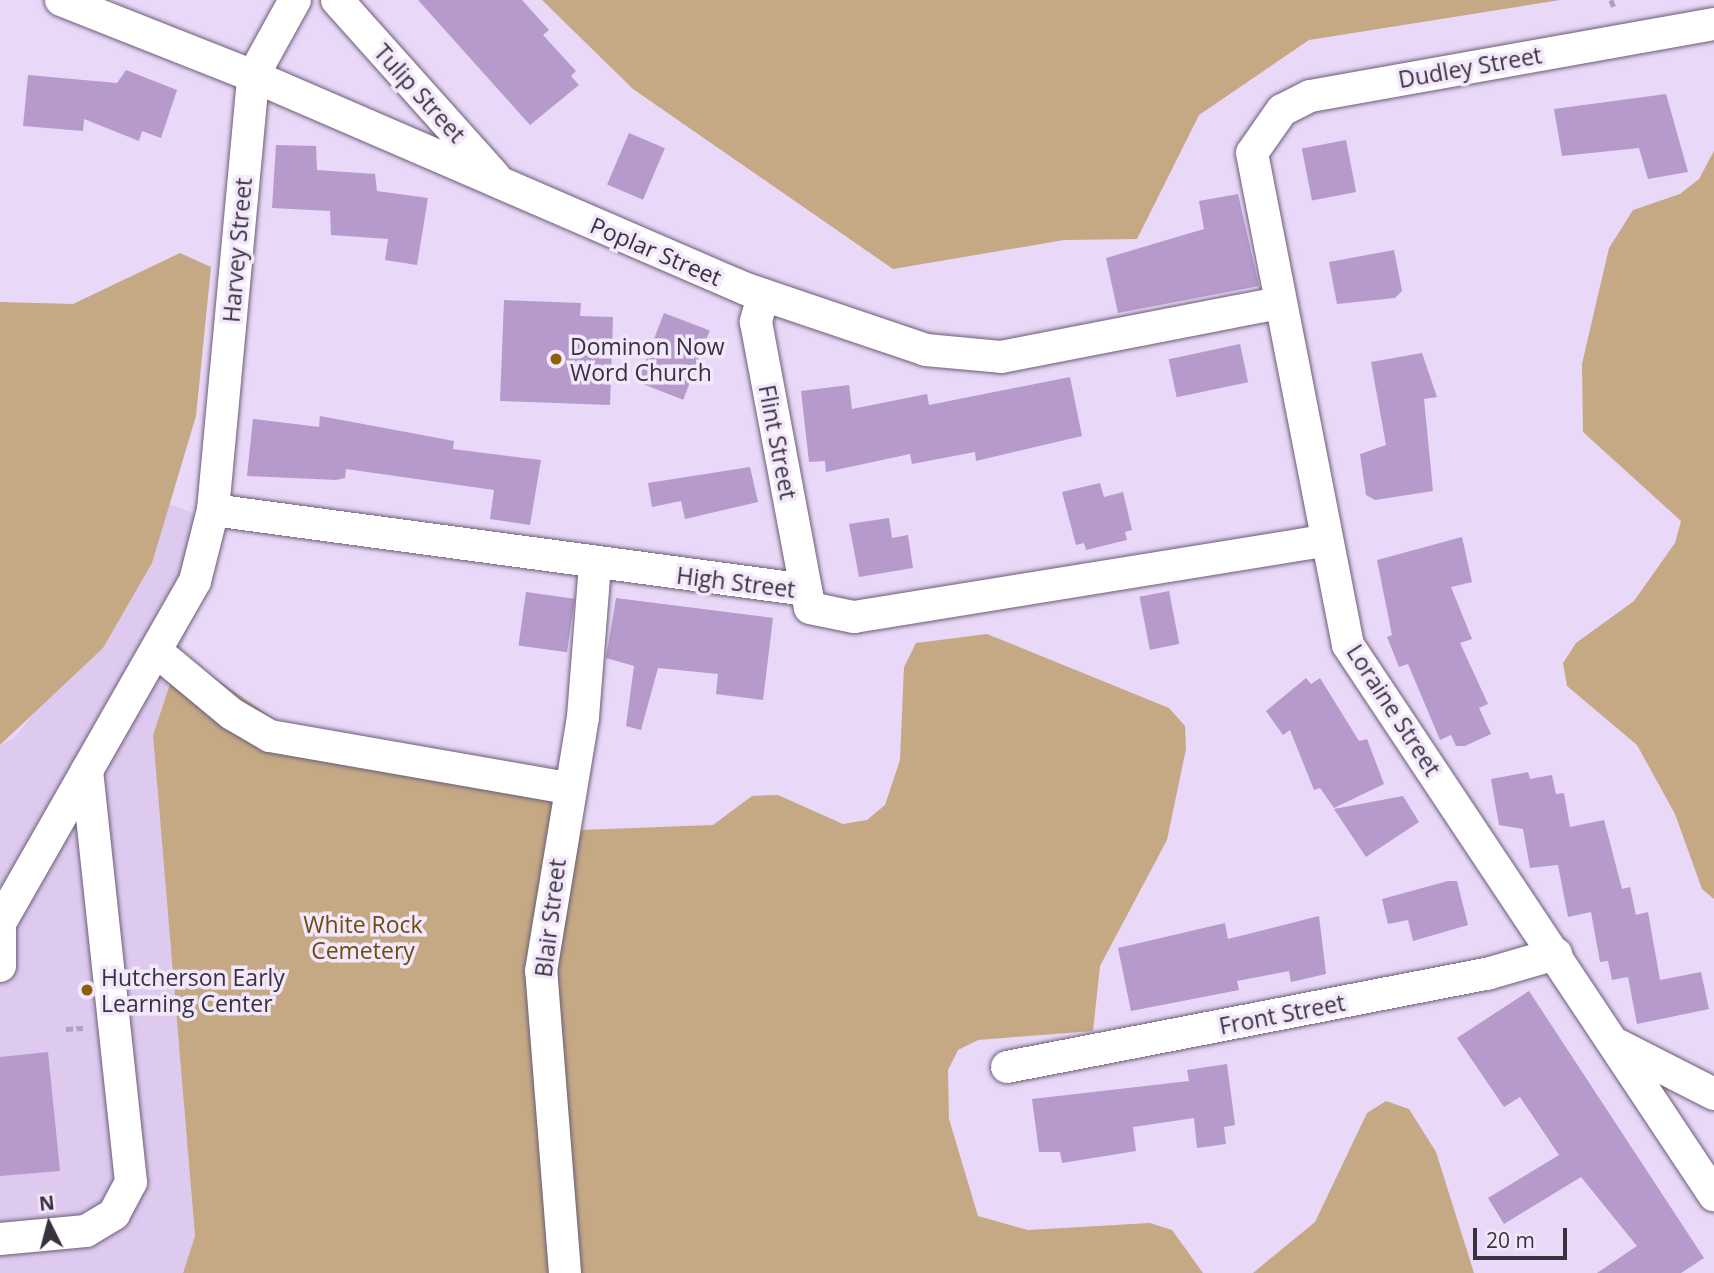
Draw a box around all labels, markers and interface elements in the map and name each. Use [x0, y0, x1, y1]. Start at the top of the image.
street label: Tulip Street [369, 38, 471, 148]
street label: Dudley Street [1396, 41, 1544, 93]
street label: Harvey Street [217, 176, 257, 324]
street label: Poplar Street [586, 211, 726, 291]
place label: Dominon Now Word Church [570, 332, 725, 386]
marker: Dominon Now Word Church [548, 351, 564, 367]
street label: Flint Street [753, 382, 803, 502]
street label: High Street [675, 561, 797, 603]
street label: Loraine Street [1341, 639, 1447, 781]
street label: Blair Street [529, 857, 571, 979]
park label: White Rock Cemetery [303, 910, 423, 964]
place label: Hutcherson Early Learning Center [101, 963, 285, 1017]
marker: Hutcherson Early Learning Center [79, 982, 95, 998]
street label: Front Street [1217, 988, 1347, 1040]
north arrow [14, 1189, 84, 1259]
text: N [38, 1189, 56, 1217]
scale bar [1476, 1214, 1570, 1258]
text: 20 m [1486, 1226, 1535, 1254]

